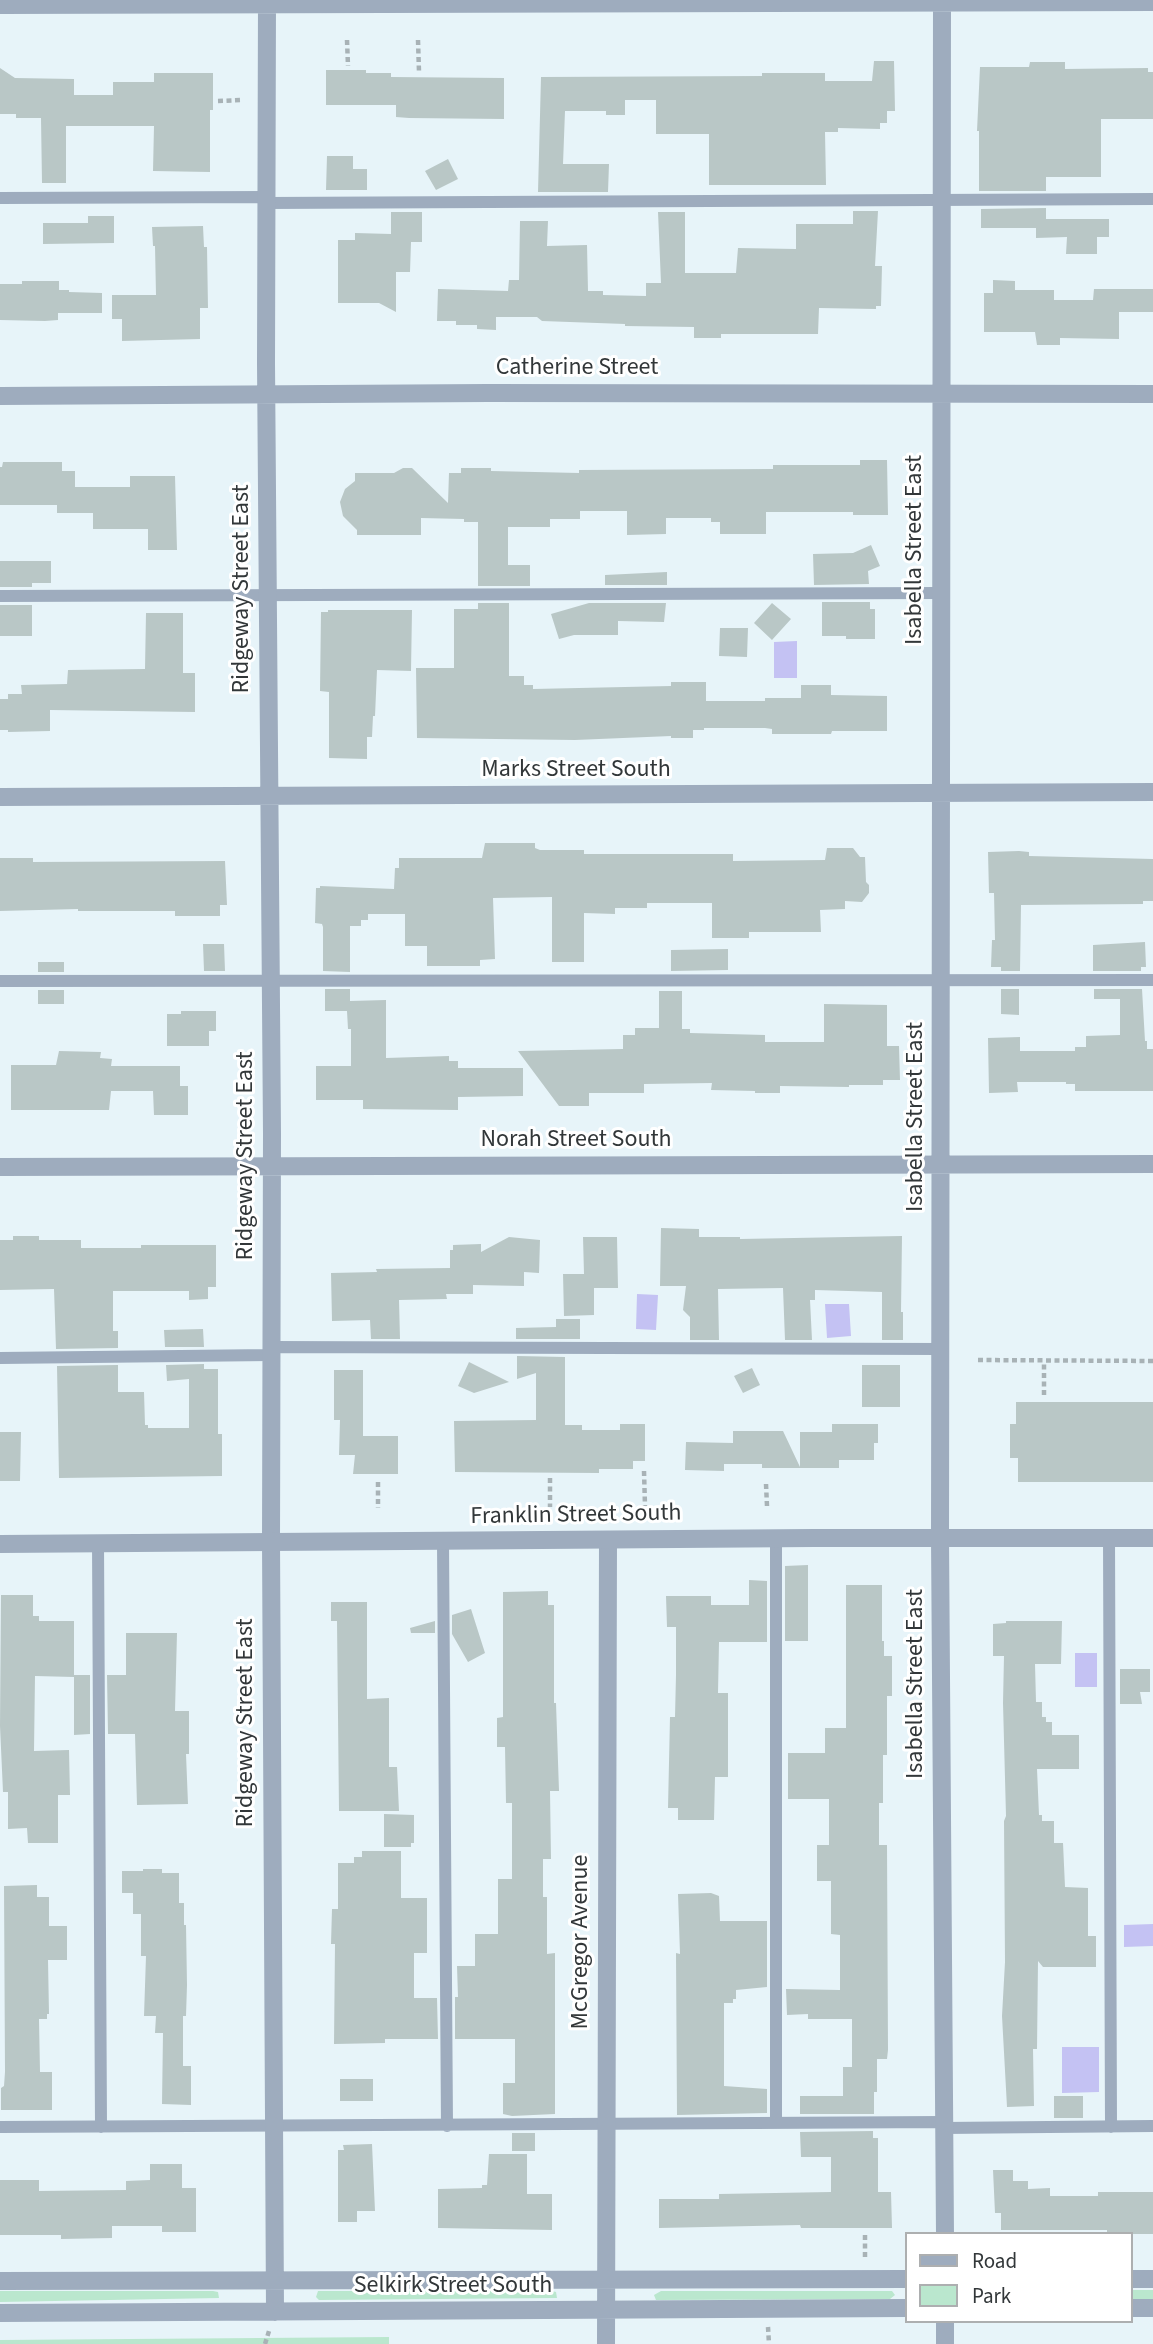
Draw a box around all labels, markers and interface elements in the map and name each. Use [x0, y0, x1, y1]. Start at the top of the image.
street label: Catherine Street [496, 355, 658, 383]
street label: Isabella Street East [902, 455, 930, 645]
street label: Ridgeway Street East [229, 484, 257, 694]
street label: Marks Street South [481, 757, 671, 785]
street label: Isabella Street East [903, 1022, 931, 1212]
street label: Ridgeway Street East [233, 1051, 261, 1261]
street label: Norah Street South [480, 1127, 672, 1155]
street label: Franklin Street South [470, 1500, 682, 1532]
street label: Isabella Street East [903, 1589, 931, 1779]
street label: Ridgeway Street East [233, 1618, 261, 1828]
street label: McGregor Avenue [568, 1855, 596, 2029]
legend [904, 2232, 1132, 2323]
text: Road [972, 2246, 1017, 2276]
street label: Selkirk Street South [354, 2273, 552, 2301]
text: Park [972, 2281, 1011, 2311]

